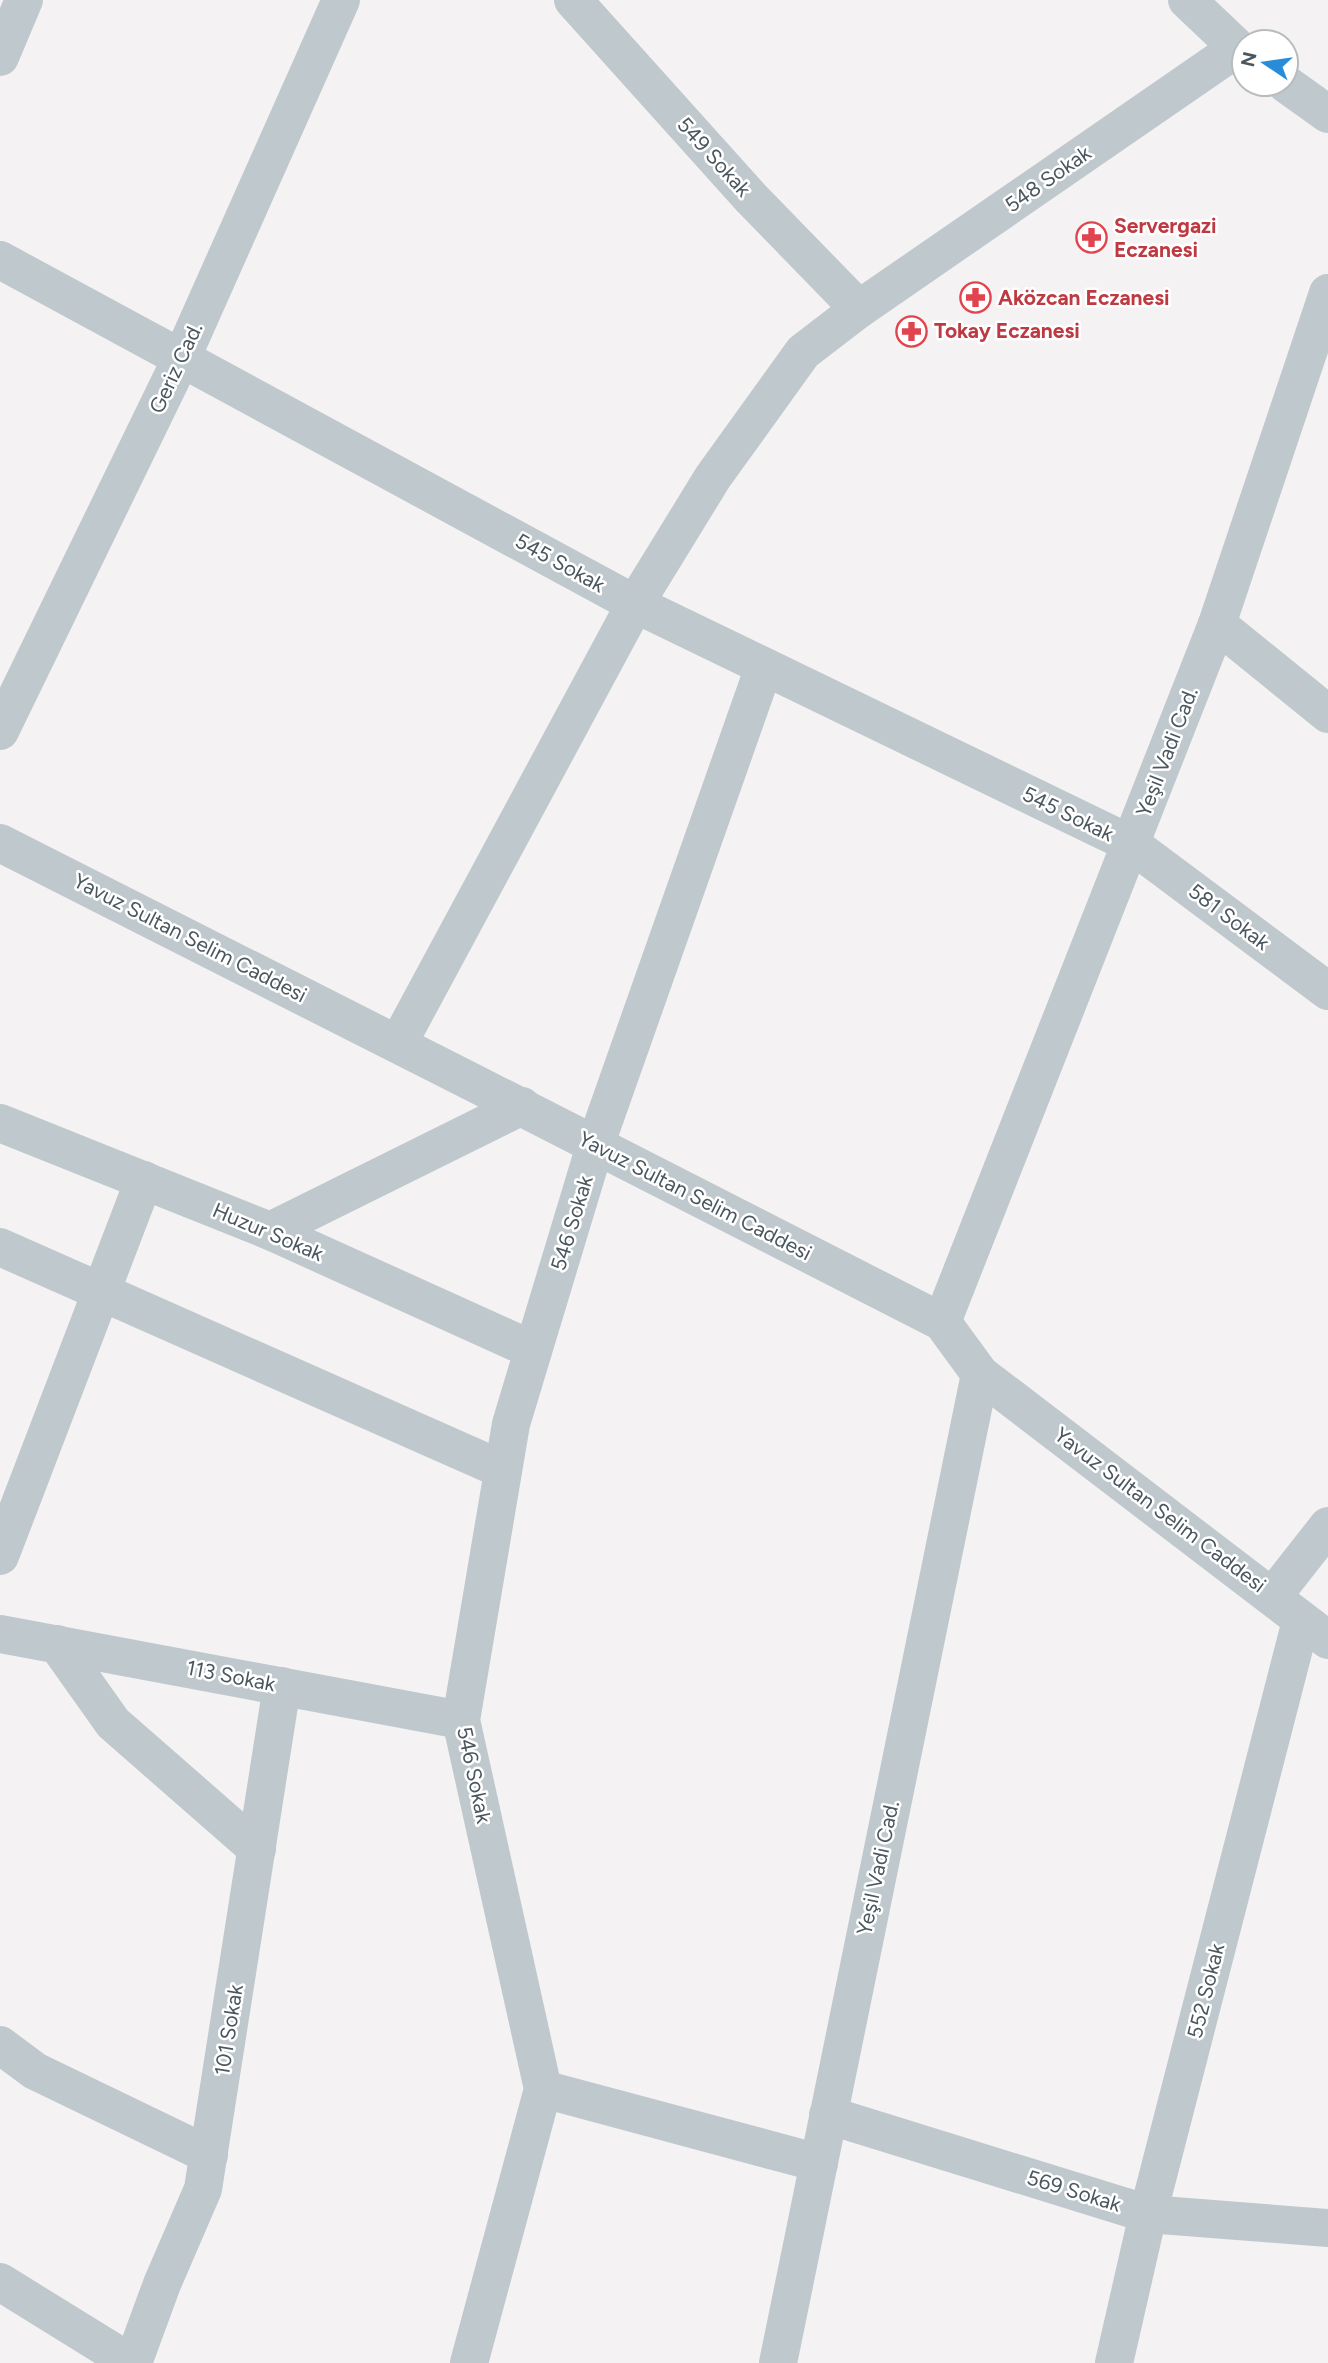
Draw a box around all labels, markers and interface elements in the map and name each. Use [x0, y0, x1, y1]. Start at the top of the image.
north arrow [1230, 28, 1300, 98]
text: N [1236, 50, 1262, 69]
street label: 549 Sokak [672, 112, 757, 202]
street label: 548 Sokak [1000, 139, 1096, 217]
place label: Servergazi Eczanesi [1114, 213, 1217, 262]
pharmacy icon: Servergazi Eczanesi [1074, 221, 1108, 255]
pharmacy icon: Aközcan Eczanesi [958, 281, 992, 315]
place label: Aközcan Eczanesi [998, 285, 1169, 310]
pharmacy icon: Tokay Eczanesi [894, 314, 928, 348]
street label: Geriz Cad. [144, 318, 207, 417]
place label: Tokay Eczanesi [934, 318, 1080, 343]
street label: 545 Sokak [511, 528, 610, 598]
street label: Yeşil Vadi Cad. [1130, 684, 1203, 820]
street label: 545 Sokak [1019, 781, 1119, 847]
street label: Yavuz Sultan Selim Caddesi [69, 868, 311, 1007]
street label: 581 Sokak [1184, 878, 1275, 956]
street label: Yavuz Sultan Selim Caddesi [574, 1126, 816, 1265]
street label: 546 Sokak [545, 1172, 598, 1273]
street label: Huzur Sokak [209, 1197, 328, 1266]
street label: Yavuz Sultan Selim Caddesi [1050, 1422, 1271, 1597]
street label: 113 Sokak [185, 1655, 278, 1697]
street label: 546 Sokak [452, 1724, 497, 1826]
street label: Yeşil Vadi Cad. [851, 1798, 904, 1937]
street label: 552 Sokak [1182, 1940, 1230, 2041]
street label: 101 Sokak [209, 1982, 248, 2077]
street label: 569 Sokak [1024, 2164, 1125, 2217]

